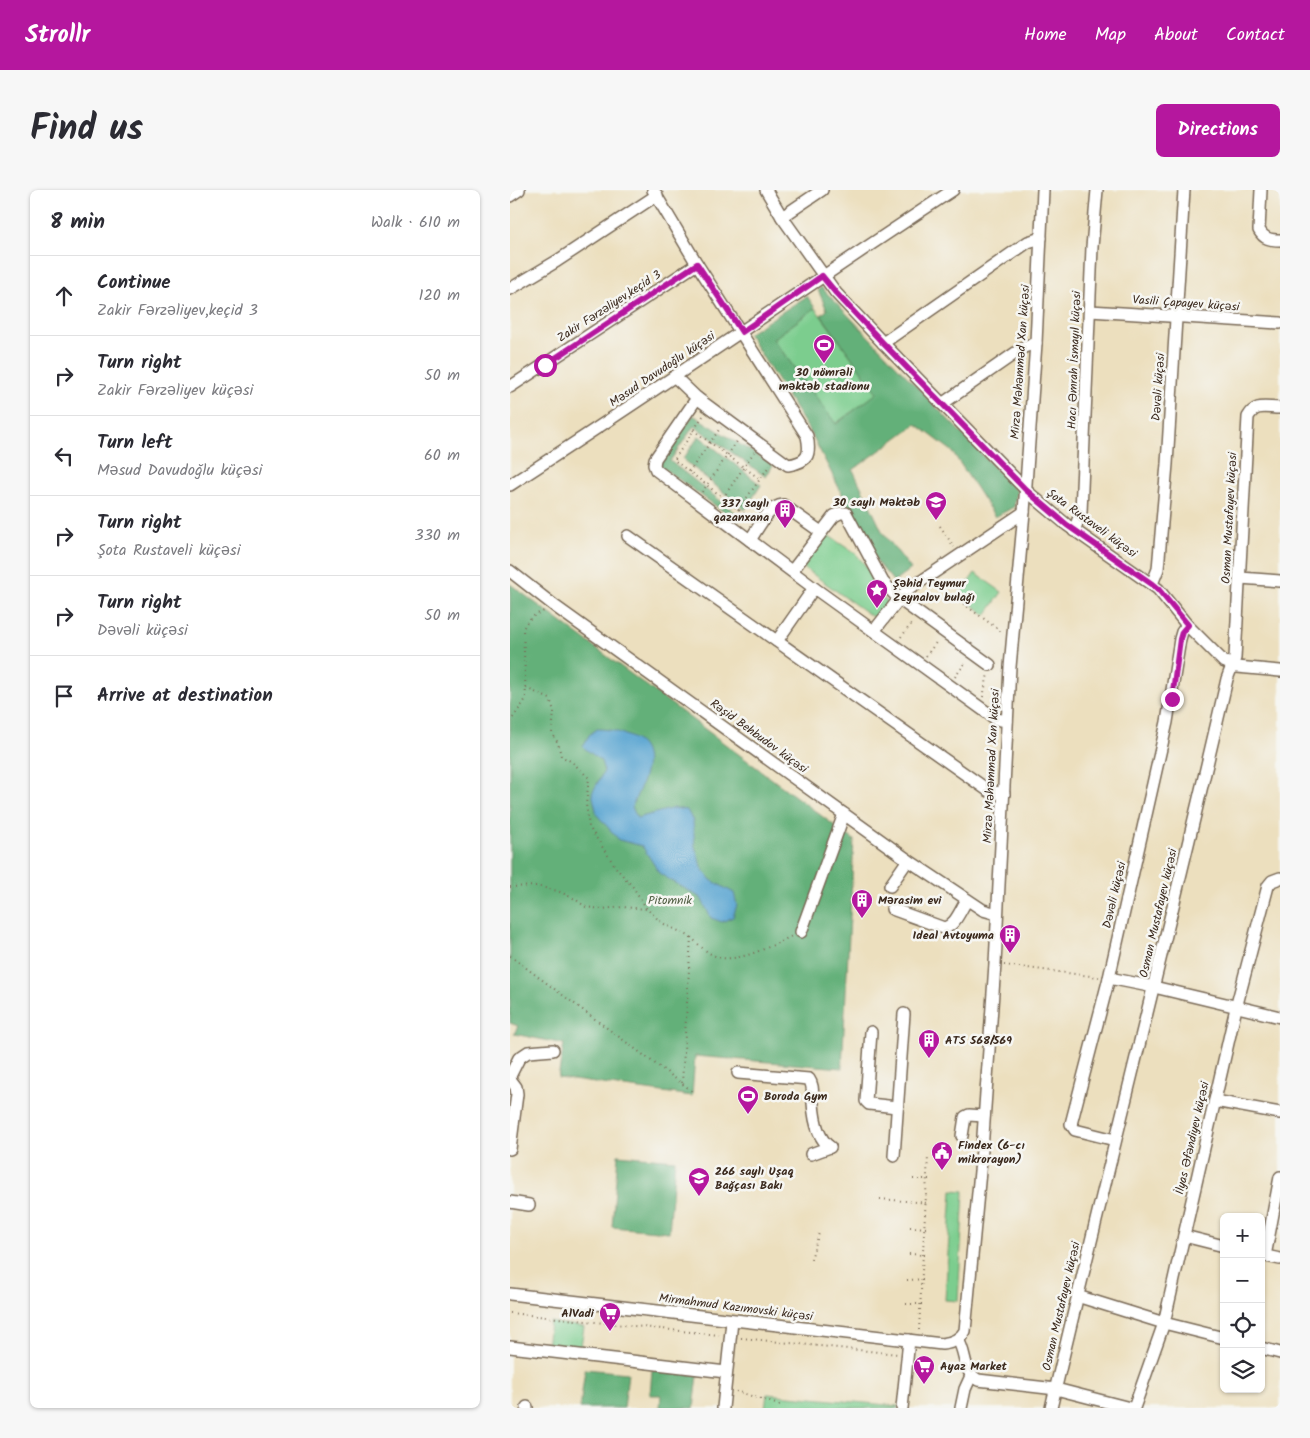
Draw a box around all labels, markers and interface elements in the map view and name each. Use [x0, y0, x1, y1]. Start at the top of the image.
text: Strollr [25, 16, 90, 55]
text: Home [1024, 21, 1067, 50]
text: Map [1095, 21, 1126, 50]
text: About [1154, 21, 1198, 50]
text: Contact [1226, 21, 1285, 50]
text: Find us [30, 102, 143, 158]
button: Directions [1156, 104, 1280, 157]
text: 8 min [50, 206, 105, 239]
text: Walk · 610 m [371, 210, 460, 235]
street label: Zakir Fərzəliyev,keçid 3 [553, 265, 665, 347]
text: Continue [97, 268, 170, 298]
icon: ahead [50, 282, 78, 310]
text: 120 m [419, 283, 460, 308]
street label: Mirzə Məhəmməd Xan küçəsi [1006, 283, 1035, 440]
street label: Hacı Əmrah İsmayıl küçəsi [1063, 289, 1086, 429]
street label: Vasili Çapayev küçəsi [1132, 290, 1241, 317]
text: Zakir Fərzəliyev,keçid 3 [97, 298, 258, 323]
street label: Məsud Davudoğlu küçəsi [606, 326, 720, 412]
sports icon: 30 nömrəli məktəb stadionu [812, 333, 836, 364]
text: Turn right [97, 348, 182, 378]
street label: Dəvəli küçəsi [1147, 351, 1170, 422]
route start [534, 354, 557, 377]
icon: right [50, 362, 78, 390]
text: 50 m [424, 363, 460, 388]
place label: 30 nömrəli məktəb stadionu [779, 363, 869, 396]
text: Zakir Fərzəliyev küçəsi [97, 378, 253, 403]
text: Turn left [97, 428, 172, 458]
icon: left [50, 442, 78, 470]
text: 60 m [424, 443, 460, 468]
street label: Osman Mustafayev küçəsi [1217, 451, 1242, 584]
text: Məsud Davudoğlu küçəsi [97, 458, 262, 483]
street label: Şota Rustaveli küçəsi [1043, 484, 1142, 563]
school or university icon: 30 saylı Məktəb [924, 490, 948, 521]
place label: 30 saylı Məktəb [832, 493, 920, 512]
place label: 337 saylı qazanxana [714, 494, 769, 527]
building icon: 337 saylı qazanxana [773, 498, 797, 529]
text: Turn right [97, 508, 182, 538]
icon: right [50, 522, 78, 550]
text: 330 m [415, 523, 460, 548]
text: Şota Rustaveli küçəsi [97, 538, 240, 563]
place label: Şəhid Teymur Zeynalov bulağı [893, 574, 975, 607]
place icon: Şəhid Teymur Zeynalov bulağı [865, 578, 889, 609]
text: Turn right [97, 588, 182, 618]
icon: right [50, 602, 78, 630]
text: 50 m [424, 603, 460, 628]
text: Dəvəli küçəsi [97, 618, 188, 643]
text: Arrive at destination [97, 681, 273, 711]
icon: arrive [50, 682, 78, 710]
street label: Mirzə Məhəmməd Xan küçəsi [978, 687, 1005, 844]
route end [1161, 688, 1184, 711]
street label: Rəşid Behbudov küçəsi [706, 694, 812, 779]
street label: Osman Mustafayev küçəsi [1134, 846, 1183, 980]
street label: Dəvəli küçəsi [1098, 859, 1132, 930]
building icon: Mərasim evi [850, 888, 874, 919]
park label: Pitomnik [648, 891, 692, 910]
place label: Mərasim evi [878, 891, 942, 910]
building icon: Ideal Avtoyuma [998, 923, 1022, 954]
place label: Ideal Avtoyuma [913, 926, 994, 945]
building icon: ATS 568/569 [917, 1028, 941, 1059]
place label: ATS 568/569 [945, 1031, 1012, 1050]
street label: İlyas Əfəndiyev küçəsi [1170, 1079, 1215, 1197]
sports icon: Boroda Gym [736, 1084, 760, 1115]
place label: Boroda Gym [764, 1087, 827, 1106]
place label: Findex (6-cı mikrorayon) [958, 1136, 1025, 1169]
public building icon: Findex (6-cı mikrorayon) [930, 1140, 954, 1171]
place label: 266 saylı Uşaq Bağçası Bakı [715, 1162, 794, 1195]
school or university icon: 266 saylı Uşaq Bağçası Bakı [687, 1166, 711, 1197]
map controls [1220, 1213, 1265, 1393]
button: + [1220, 1213, 1265, 1258]
street label: Osman Mustafayev küçəsi [1037, 1239, 1086, 1373]
button: − [1220, 1258, 1265, 1303]
street label: Mirmahmud Kazımovski küçəsi [658, 1289, 815, 1327]
supermarket icon: AlVadi [598, 1301, 622, 1332]
button: locate [1220, 1303, 1265, 1348]
place label: AlVadi [561, 1304, 595, 1323]
button: layers [1220, 1348, 1265, 1393]
supermarket icon: Ayaz Market [912, 1354, 936, 1385]
place label: Ayaz Market [940, 1357, 1008, 1376]

